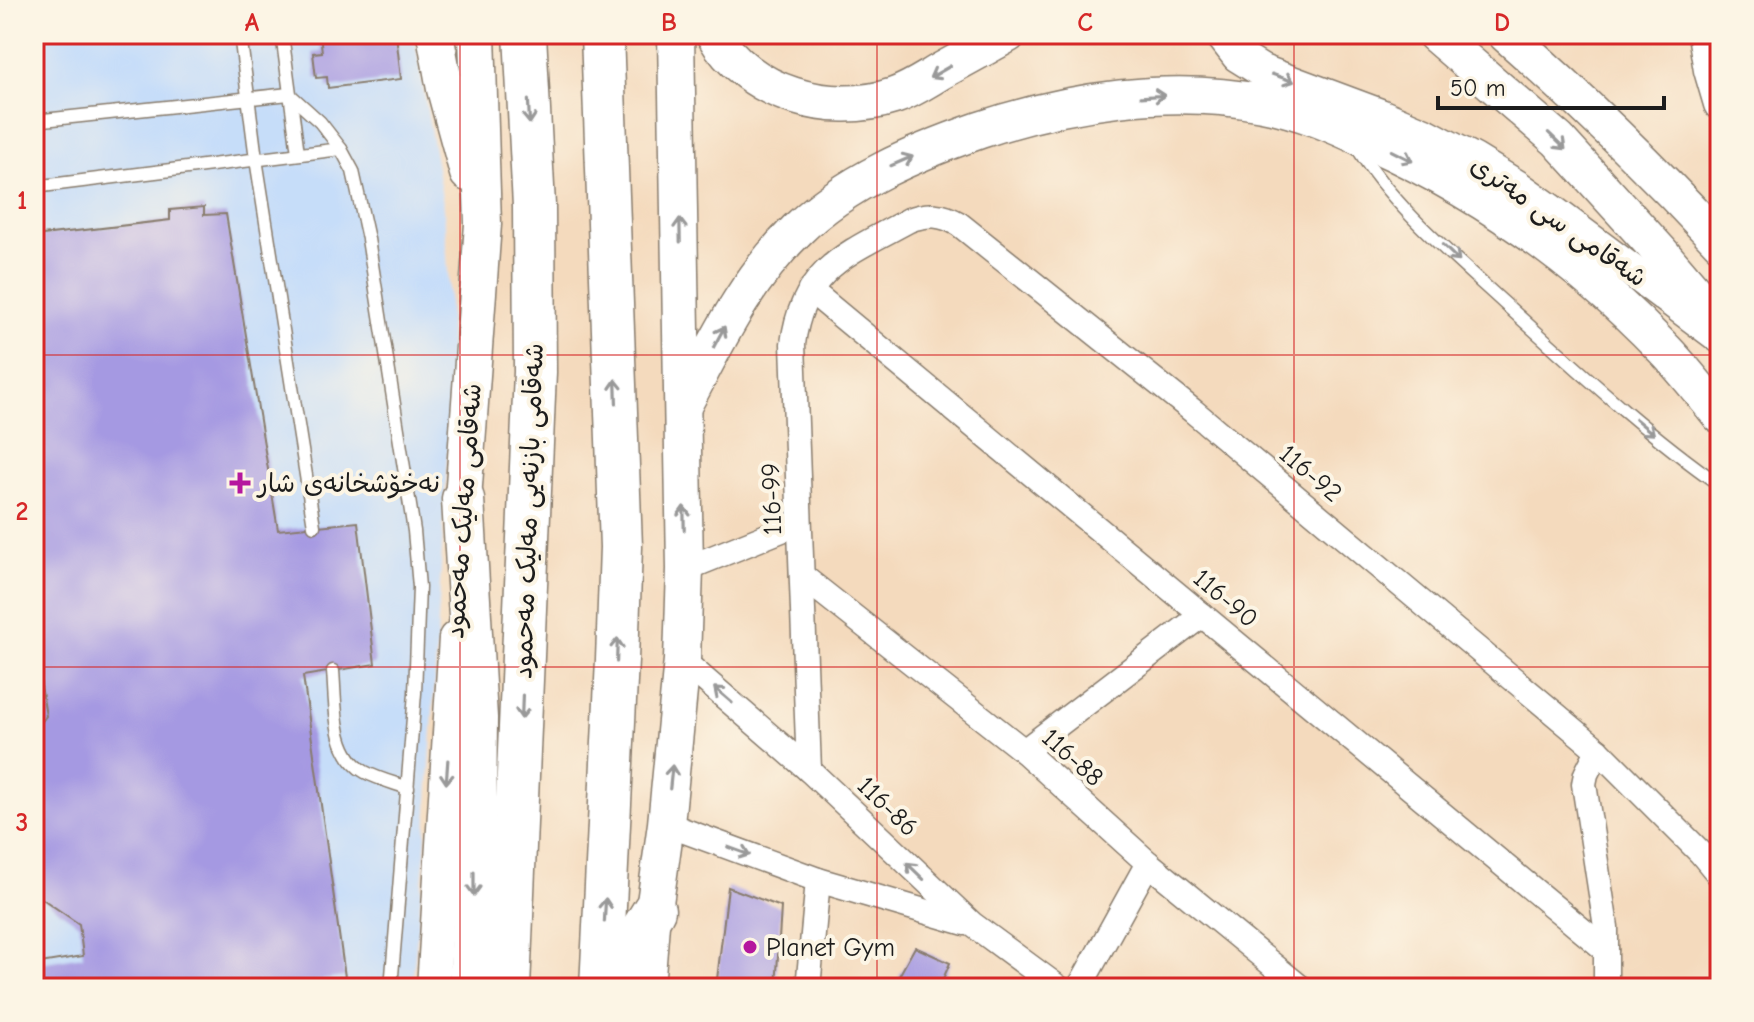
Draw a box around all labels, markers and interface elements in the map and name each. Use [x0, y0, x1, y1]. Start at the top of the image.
text: A [245, 8, 260, 38]
text: B [661, 8, 677, 38]
text: C [1077, 8, 1093, 38]
text: D [1494, 8, 1510, 38]
scale bar [1438, 60, 1664, 110]
one-way arrow [929, 64, 952, 80]
one-way arrow [1270, 72, 1295, 86]
text: 50 m [1450, 74, 1506, 102]
one-way arrow [1139, 89, 1166, 104]
one-way arrow [522, 98, 537, 125]
one-way arrow [1547, 131, 1567, 150]
one-way arrow [1389, 149, 1413, 165]
street label: شەقامی سی مەتری [1464, 150, 1652, 294]
one-way arrow [889, 152, 914, 167]
text: 1 [17, 186, 27, 216]
one-way arrow [672, 217, 687, 244]
one-way arrow [1441, 244, 1461, 263]
one-way arrow [712, 326, 728, 350]
street label: شەقامی بازنەیی مەلیک مەحمود [508, 343, 551, 680]
one-way arrow [608, 378, 623, 405]
street label: شەقامی مەلیک مەحمود [440, 382, 489, 640]
one-way arrow [1634, 418, 1655, 436]
street label: 116-92 [1273, 439, 1348, 509]
street label: 116-99 [756, 462, 788, 536]
place label: نەخۆشخانەی شار [256, 469, 440, 499]
marker: نەخۆشخانەی شار [229, 472, 251, 494]
text: 2 [16, 497, 28, 527]
one-way arrow [676, 505, 692, 532]
street label: 116-90 [1187, 563, 1264, 634]
one-way arrow [610, 637, 625, 664]
one-way arrow [714, 686, 734, 704]
one-way arrow [514, 693, 529, 720]
street label: 116-88 [1036, 723, 1109, 793]
one-way arrow [439, 758, 454, 785]
one-way arrow [664, 764, 679, 791]
street label: 116-86 [851, 771, 924, 843]
text: 3 [16, 808, 28, 838]
one-way arrow [727, 845, 751, 859]
one-way arrow [905, 861, 925, 880]
one-way arrow [466, 870, 482, 897]
one-way arrow [597, 897, 612, 924]
place label: Planet Gym [766, 933, 895, 963]
marker: Planet Gym [741, 938, 759, 956]

